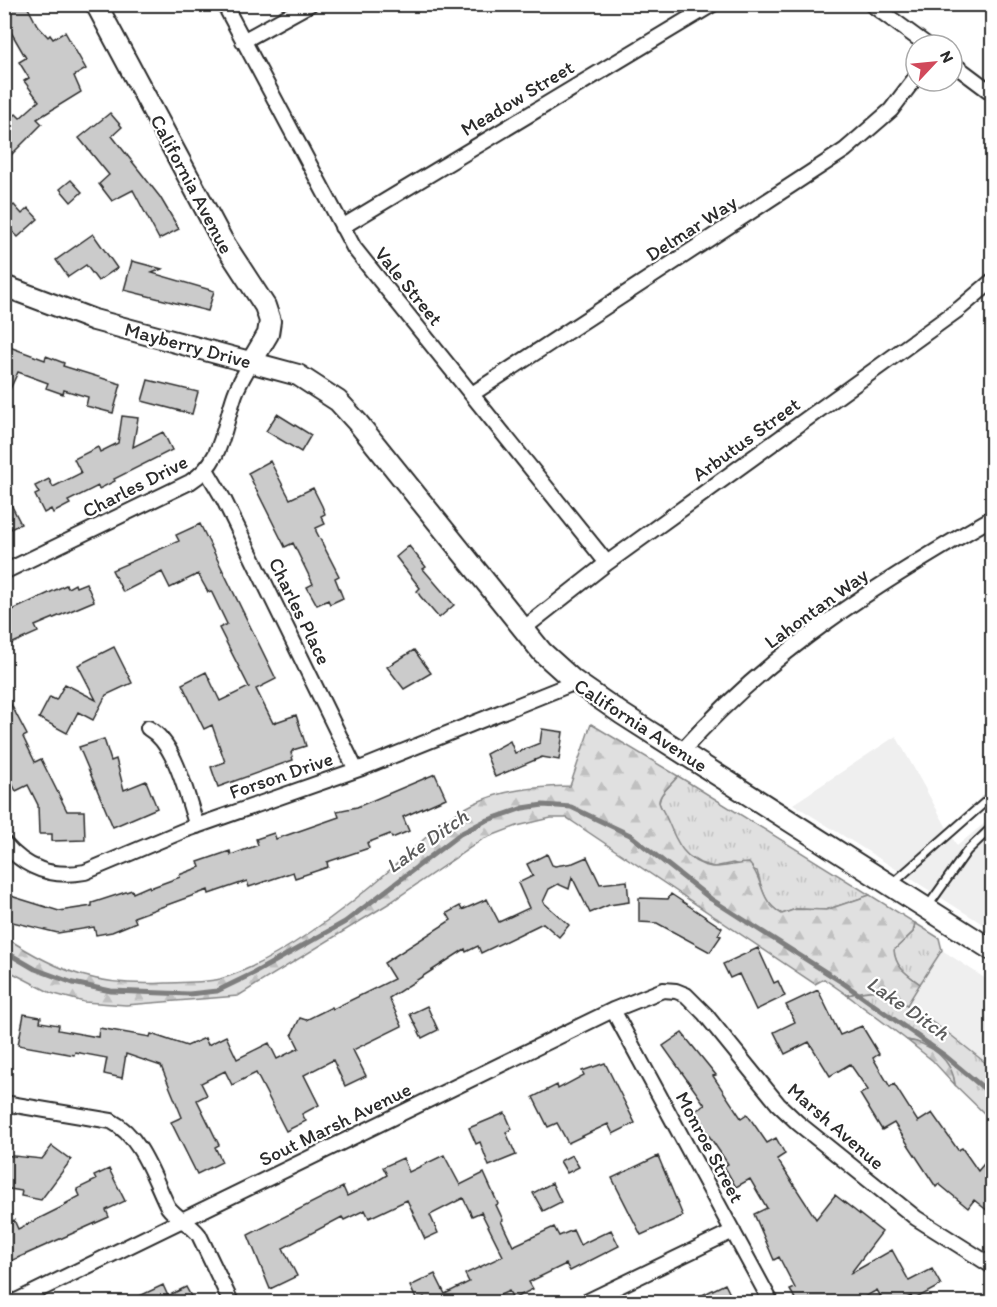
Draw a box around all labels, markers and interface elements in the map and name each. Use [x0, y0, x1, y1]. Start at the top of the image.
north arrow [904, 33, 964, 93]
text: N [936, 48, 958, 66]
street label: Meadow Street [456, 55, 578, 141]
street label: California Avenue [145, 110, 239, 258]
street label: Delmar Way [641, 189, 742, 266]
street label: Vale Street [370, 242, 448, 330]
street label: Mayberry Drive [122, 317, 254, 373]
street label: Arbutus Street [687, 392, 805, 486]
street label: Charles Drive [78, 449, 192, 523]
street label: Charles Place [264, 553, 336, 669]
street label: Lahontan Way [760, 562, 873, 654]
street label: California Avenue [570, 673, 712, 777]
street label: Forson Drive [226, 746, 336, 804]
water label: Lake Ditch [381, 803, 473, 878]
water label: Lake Ditch [862, 970, 955, 1045]
street label: Sout Marsh Avenue [255, 1077, 415, 1171]
street label: Marsh Avenue [783, 1077, 889, 1175]
street label: Monroe Street [671, 1087, 750, 1207]

